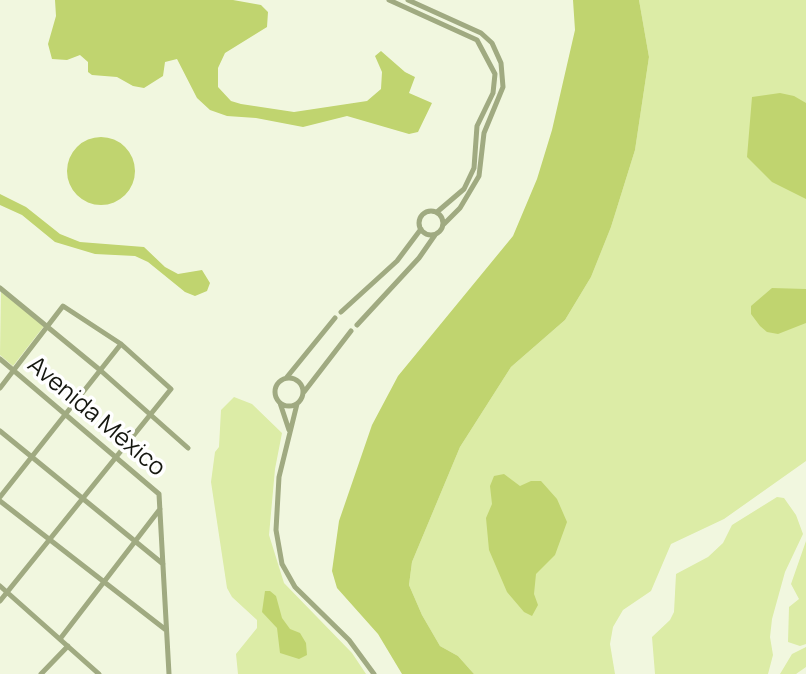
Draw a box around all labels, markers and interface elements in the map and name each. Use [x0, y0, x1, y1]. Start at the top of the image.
street label: Avenida México [21, 351, 171, 483]

